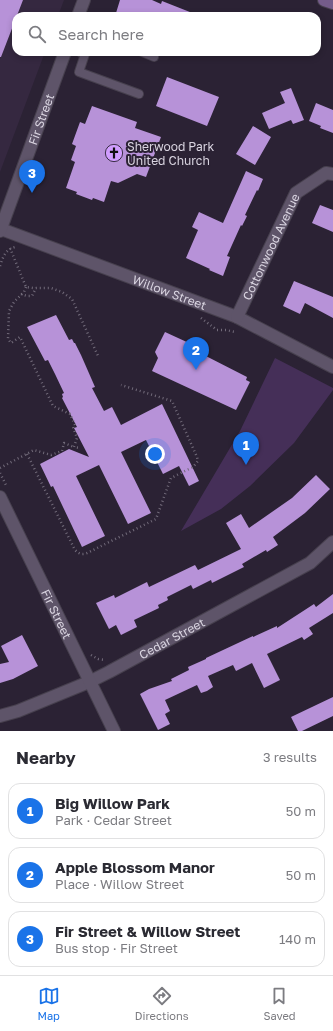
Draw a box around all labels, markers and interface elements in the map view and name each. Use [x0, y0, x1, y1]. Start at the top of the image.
search box [12, 12, 321, 56]
icon: search [26, 23, 48, 45]
text: Search here [58, 25, 144, 43]
street label: Fir Street [24, 91, 57, 147]
place label: Sherwood Park United Church [127, 139, 215, 168]
church icon: Sherwood Park United Church [104, 143, 124, 163]
pin: 3 [19, 160, 45, 193]
street label: Cottonwood Avenue [239, 191, 302, 302]
street label: Willow Street [131, 271, 209, 313]
pin: 2 [183, 337, 209, 370]
pin: 1 [233, 432, 259, 465]
your location [145, 444, 165, 464]
street label: Fir Street [38, 586, 76, 641]
street label: Cedar Street [136, 614, 207, 662]
text: Nearby [16, 747, 76, 768]
text: 3 results [263, 749, 317, 765]
text: Big Willow Park [55, 794, 170, 812]
text: 1 [27, 803, 33, 819]
text: 50 m [286, 803, 316, 819]
text: Park · Cedar Street [55, 812, 172, 828]
text: Apple Blossom Manor [55, 858, 215, 876]
text: 2 [26, 867, 34, 883]
text: 50 m [286, 867, 316, 883]
text: Place · Willow Street [55, 876, 184, 892]
text: Fir Street & Willow Street [55, 922, 240, 940]
text: 3 [26, 931, 34, 947]
text: 140 m [279, 931, 316, 947]
text: Bus stop · Fir Street [55, 940, 178, 956]
tab: Map [37, 985, 60, 1022]
tab: Directions [135, 985, 189, 1022]
tab: Saved [263, 985, 296, 1022]

